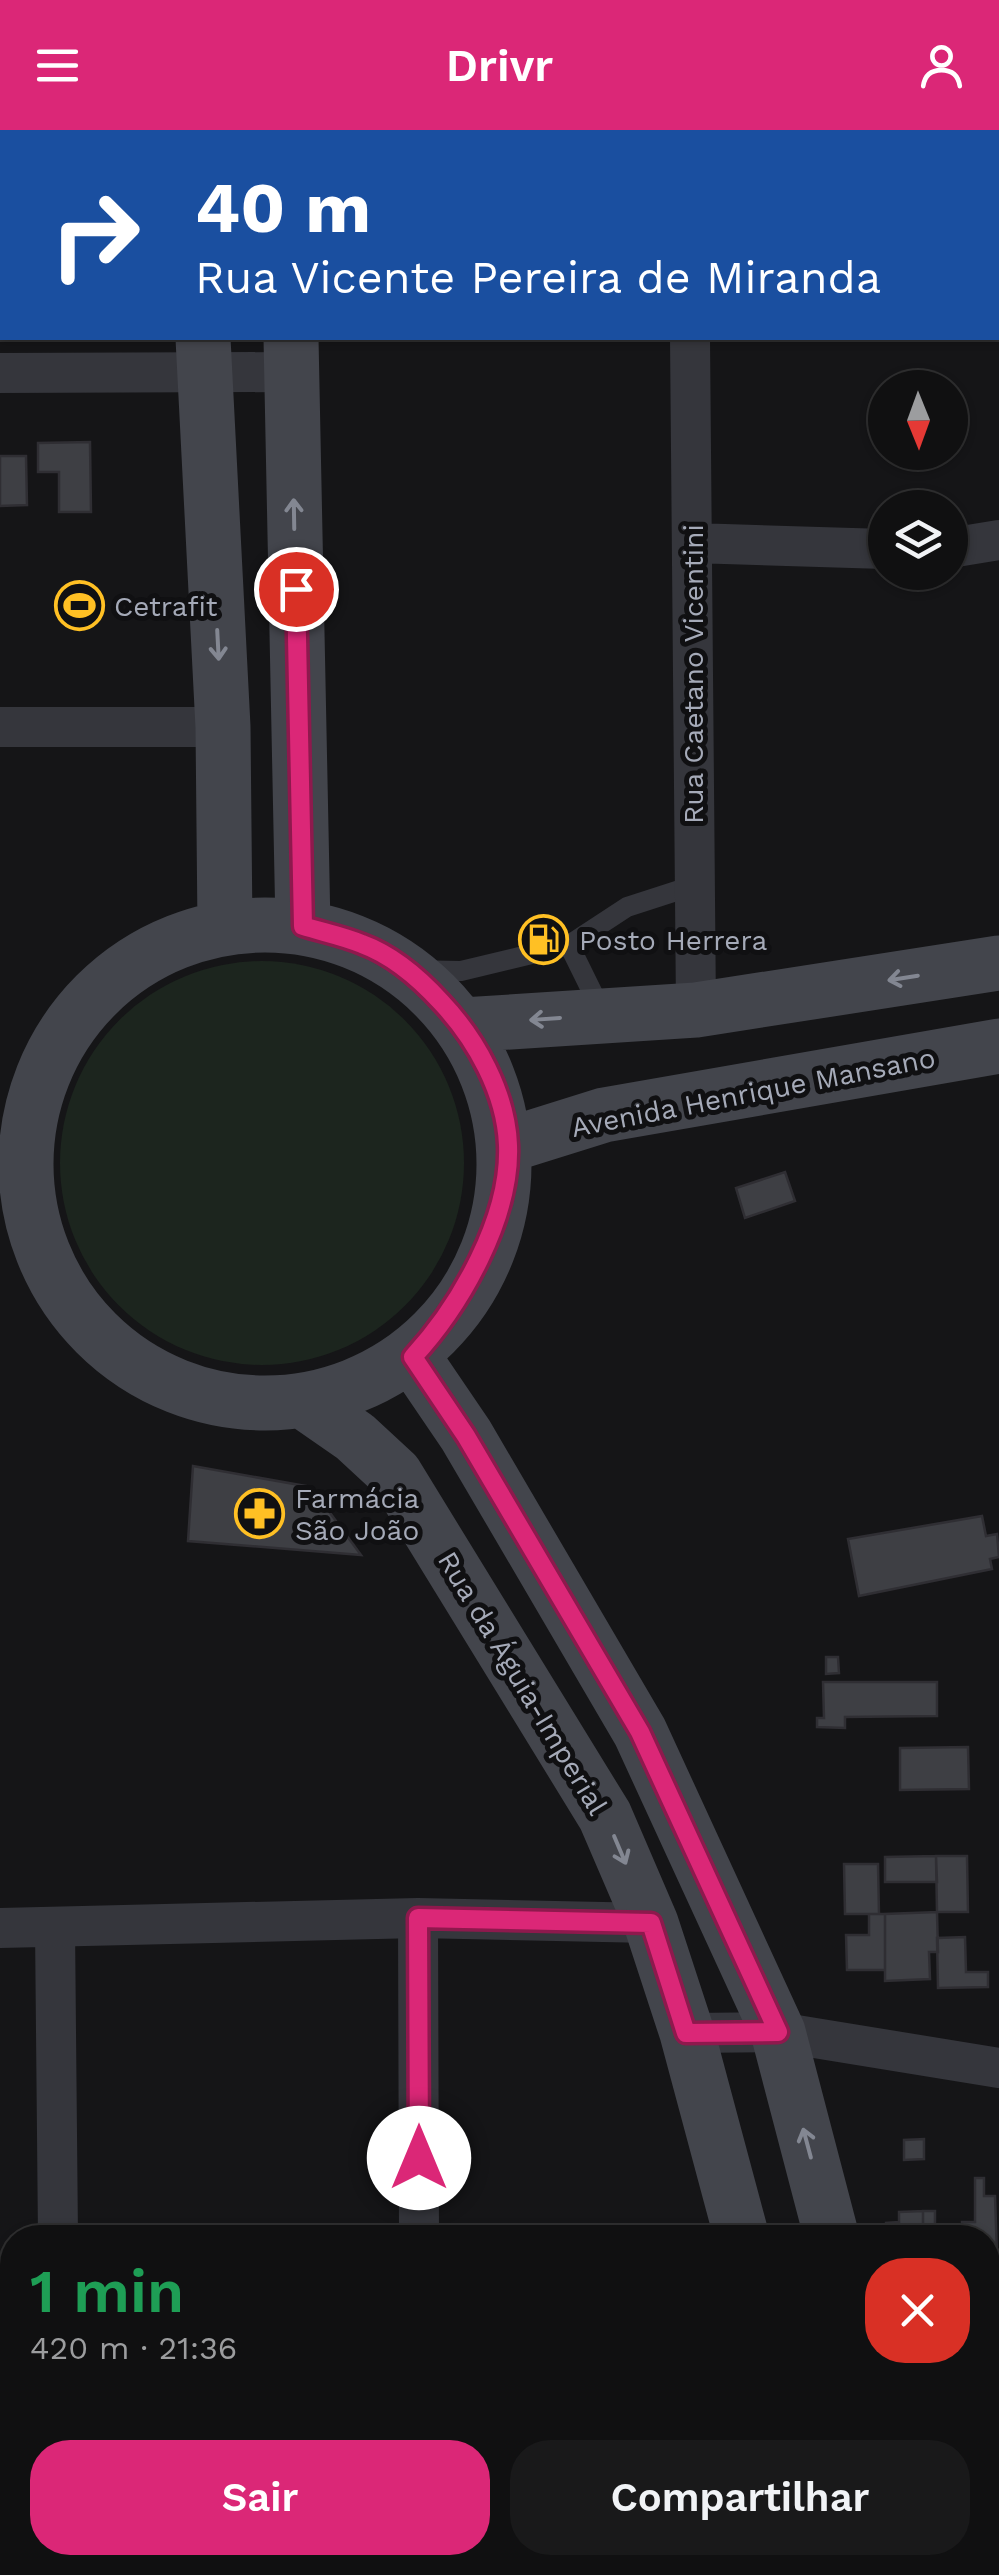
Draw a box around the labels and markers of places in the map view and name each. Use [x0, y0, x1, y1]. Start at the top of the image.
pin [254, 547, 339, 632]
sports icon: Cetrafit [53, 580, 105, 632]
place label: Cetrafit [114, 590, 218, 623]
fuel station icon: Posto Herrera [518, 914, 570, 966]
place label: Posto Herrera [579, 924, 768, 957]
place label: Farmácia São João [295, 1482, 420, 1547]
pharmacy icon: Farmácia São João [234, 1488, 286, 1540]

